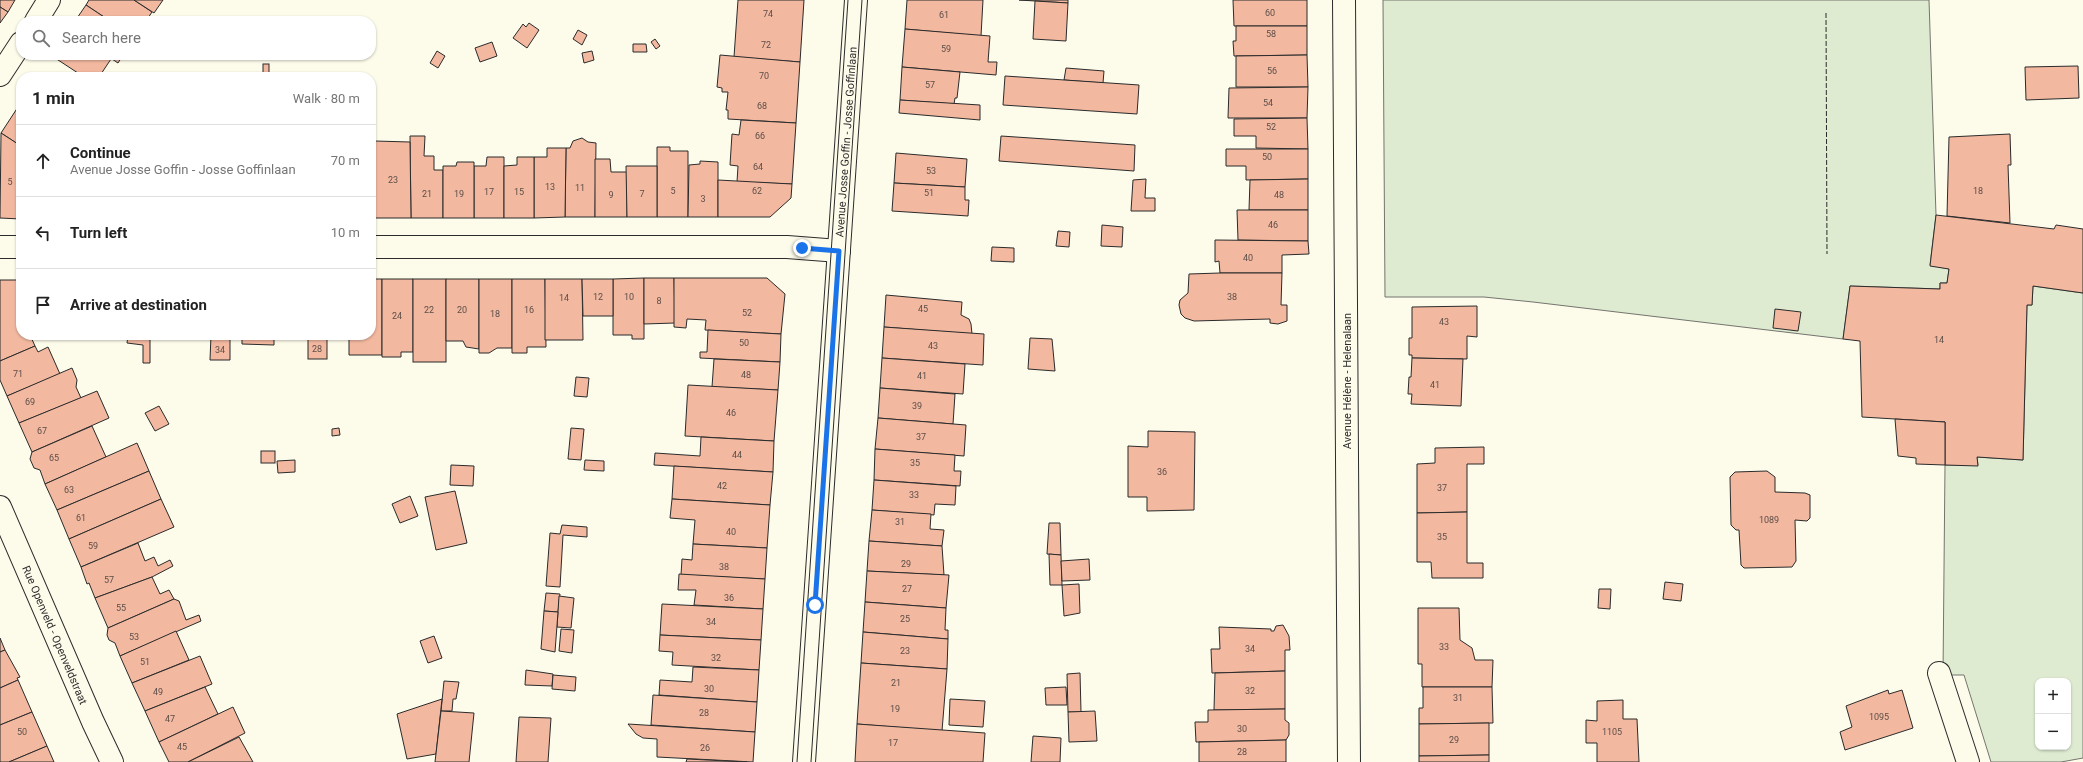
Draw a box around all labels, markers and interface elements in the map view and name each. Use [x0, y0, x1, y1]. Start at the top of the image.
house number: 60 [1265, 8, 1275, 18]
house number: 74 [763, 9, 773, 19]
house number: 61 [939, 10, 949, 20]
search box [16, 16, 376, 60]
icon: search [30, 27, 52, 49]
text: Search here [62, 29, 141, 47]
house number: 58 [1266, 29, 1276, 39]
house number: 72 [761, 40, 771, 50]
house number: 59 [941, 44, 951, 54]
street label: Avenue Josse Goffin - Josse Goffinlaan [833, 46, 860, 238]
house number: 56 [1267, 66, 1277, 76]
house number: 70 [759, 71, 769, 81]
house number: 57 [925, 80, 935, 90]
text: 1 min [32, 88, 75, 108]
text: Walk · 80 m [293, 91, 360, 106]
house number: 54 [1263, 98, 1273, 108]
house number: 68 [757, 101, 767, 111]
house number: 52 [1266, 122, 1276, 132]
house number: 66 [755, 131, 765, 141]
text: Continue [70, 144, 131, 162]
icon: ahead [32, 150, 54, 172]
house number: 50 [1262, 152, 1272, 162]
text: 70 m [331, 153, 360, 168]
text: Avenue Josse Goffin - Josse Goffinlaan [70, 162, 296, 177]
house number: 64 [753, 162, 763, 172]
house number: 53 [926, 166, 936, 176]
house number: 23 [388, 175, 398, 185]
house number: 5 [7, 177, 13, 187]
house number: 13 [545, 182, 555, 192]
house number: 11 [575, 183, 585, 193]
house number: 5 [670, 186, 676, 196]
house number: 62 [752, 186, 762, 196]
house number: 18 [1973, 186, 1983, 196]
house number: 17 [484, 187, 494, 197]
house number: 15 [514, 187, 524, 197]
house number: 51 [924, 188, 934, 198]
house number: 21 [422, 189, 432, 199]
house number: 19 [454, 189, 464, 199]
house number: 7 [639, 189, 645, 199]
house number: 9 [608, 190, 614, 200]
house number: 48 [1274, 190, 1284, 200]
house number: 3 [700, 194, 706, 204]
house number: 46 [1268, 220, 1278, 230]
icon: left [32, 222, 54, 244]
text: Turn left [70, 224, 127, 242]
text: 10 m [331, 225, 360, 240]
route end [793, 239, 811, 257]
house number: 40 [1243, 253, 1253, 263]
house number: 12 [593, 292, 603, 302]
house number: 10 [624, 292, 634, 302]
house number: 38 [1227, 292, 1237, 302]
house number: 14 [559, 293, 569, 303]
icon: arrive [32, 294, 54, 316]
text: Arrive at destination [70, 296, 207, 314]
house number: 8 [656, 296, 662, 306]
house number: 45 [918, 304, 928, 314]
house number: 22 [424, 305, 434, 315]
house number: 20 [457, 305, 467, 315]
house number: 16 [524, 305, 534, 315]
house number: 52 [742, 308, 752, 318]
house number: 18 [490, 309, 500, 319]
house number: 24 [392, 311, 402, 321]
street label: Avenue Hélène - Helenalaan [1341, 313, 1354, 449]
house number: 43 [1439, 317, 1449, 327]
house number: 14 [1934, 335, 1944, 345]
house number: 50 [739, 338, 749, 348]
house number: 43 [928, 341, 938, 351]
house number: 28 [312, 344, 322, 354]
house number: 34 [215, 345, 225, 355]
house number: 71 [13, 369, 23, 379]
house number: 48 [741, 370, 751, 380]
house number: 41 [917, 371, 927, 381]
house number: 41 [1430, 380, 1440, 390]
house number: 69 [25, 397, 35, 407]
house number: 39 [912, 401, 922, 411]
house number: 46 [726, 408, 736, 418]
house number: 67 [37, 426, 47, 436]
house number: 37 [916, 432, 926, 442]
house number: 44 [732, 450, 742, 460]
house number: 65 [49, 453, 59, 463]
house number: 35 [910, 458, 920, 468]
house number: 36 [1157, 467, 1167, 477]
house number: 42 [717, 481, 727, 491]
house number: 37 [1437, 483, 1447, 493]
house number: 63 [64, 485, 74, 495]
house number: 33 [909, 490, 919, 500]
house number: 61 [76, 513, 86, 523]
house number: 1089 [1759, 515, 1779, 525]
house number: 31 [895, 517, 905, 527]
house number: 40 [726, 527, 736, 537]
house number: 35 [1437, 532, 1447, 542]
house number: 59 [88, 541, 98, 551]
house number: 29 [901, 559, 911, 569]
house number: 38 [719, 562, 729, 572]
street label: Rue Openveld - Openveldstraat [19, 564, 90, 707]
house number: 57 [104, 575, 114, 585]
house number: 27 [902, 584, 912, 594]
house number: 36 [724, 593, 734, 603]
route start [806, 596, 824, 614]
house number: 55 [116, 603, 126, 613]
house number: 25 [900, 614, 910, 624]
house number: 34 [706, 617, 716, 627]
house number: 53 [129, 632, 139, 642]
house number: 33 [1439, 642, 1449, 652]
house number: 34 [1245, 644, 1255, 654]
house number: 23 [900, 646, 910, 656]
house number: 32 [711, 653, 721, 663]
house number: 51 [140, 657, 150, 667]
house number: 21 [891, 678, 901, 688]
map controls [2035, 678, 2071, 750]
button: + [2035, 678, 2071, 714]
house number: 30 [704, 684, 714, 694]
house number: 32 [1245, 686, 1255, 696]
house number: 49 [153, 687, 163, 697]
house number: 31 [1453, 693, 1463, 703]
house number: 19 [890, 704, 900, 714]
house number: 28 [699, 708, 709, 718]
house number: 1095 [1869, 712, 1889, 722]
house number: 47 [165, 714, 175, 724]
button: − [2035, 714, 2071, 750]
house number: 30 [1237, 724, 1247, 734]
house number: 50 [17, 727, 27, 737]
house number: 1105 [1602, 727, 1622, 737]
house number: 29 [1449, 735, 1459, 745]
house number: 17 [888, 738, 898, 748]
house number: 45 [177, 742, 187, 752]
house number: 26 [700, 743, 710, 753]
house number: 28 [1237, 747, 1247, 757]

